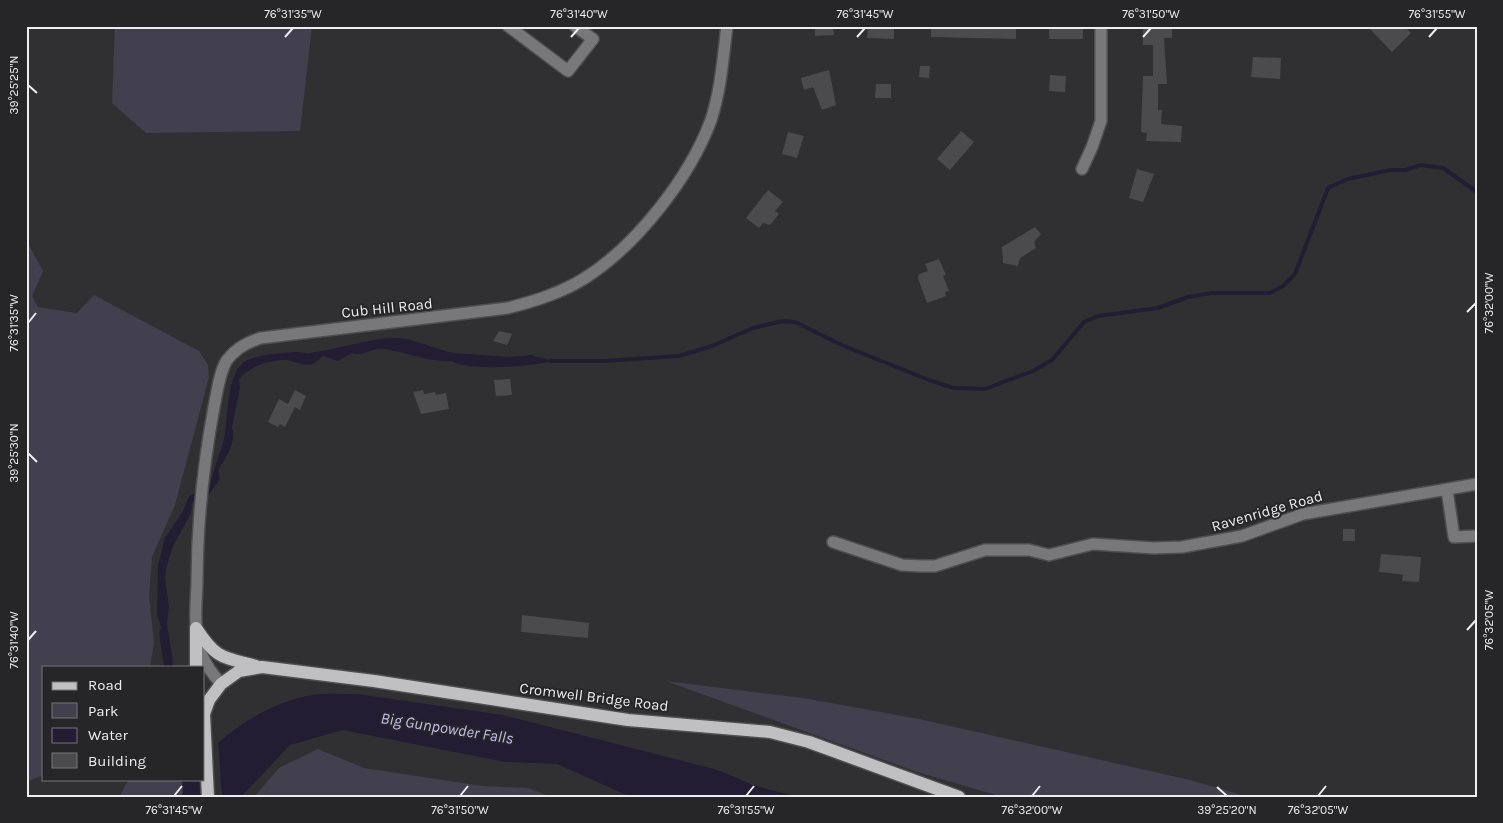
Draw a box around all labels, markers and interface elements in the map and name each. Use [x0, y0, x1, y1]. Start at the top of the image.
text: 76°31'35"W [264, 7, 322, 21]
text: 76°31'40"W [550, 7, 608, 21]
text: 76°31'45"W [836, 7, 894, 21]
text: 76°31'50"W [1122, 7, 1180, 21]
text: 76°31'55"W [1408, 7, 1466, 21]
text: 39°25'25"N [7, 55, 21, 115]
text: 76°32'00"W [1482, 272, 1496, 333]
text: 76°31'35"W [7, 294, 21, 352]
street label: Cub Hill Road [340, 294, 434, 322]
text: 39°25'30"N [7, 423, 21, 483]
street label: Ravenridge Road [1209, 487, 1325, 535]
text: 76°32'05"W [1482, 589, 1496, 650]
text: 76°31'40"W [7, 611, 21, 669]
legend [42, 666, 205, 780]
text: Road [88, 676, 123, 694]
street label: Cromwell Bridge Road [519, 679, 669, 715]
text: Park [88, 702, 118, 720]
water label: Big Gunpowder Falls [379, 708, 515, 748]
text: Water [88, 726, 129, 744]
text: Building [88, 752, 146, 770]
text: 76°31'45"W [145, 803, 203, 817]
text: 76°31'50"W [431, 803, 489, 817]
text: 76°31'55"W [717, 803, 775, 817]
text: 76°32'00"W [1002, 803, 1063, 817]
text: 39°25'20"N [1197, 803, 1257, 817]
text: 76°32'05"W [1288, 803, 1349, 817]

